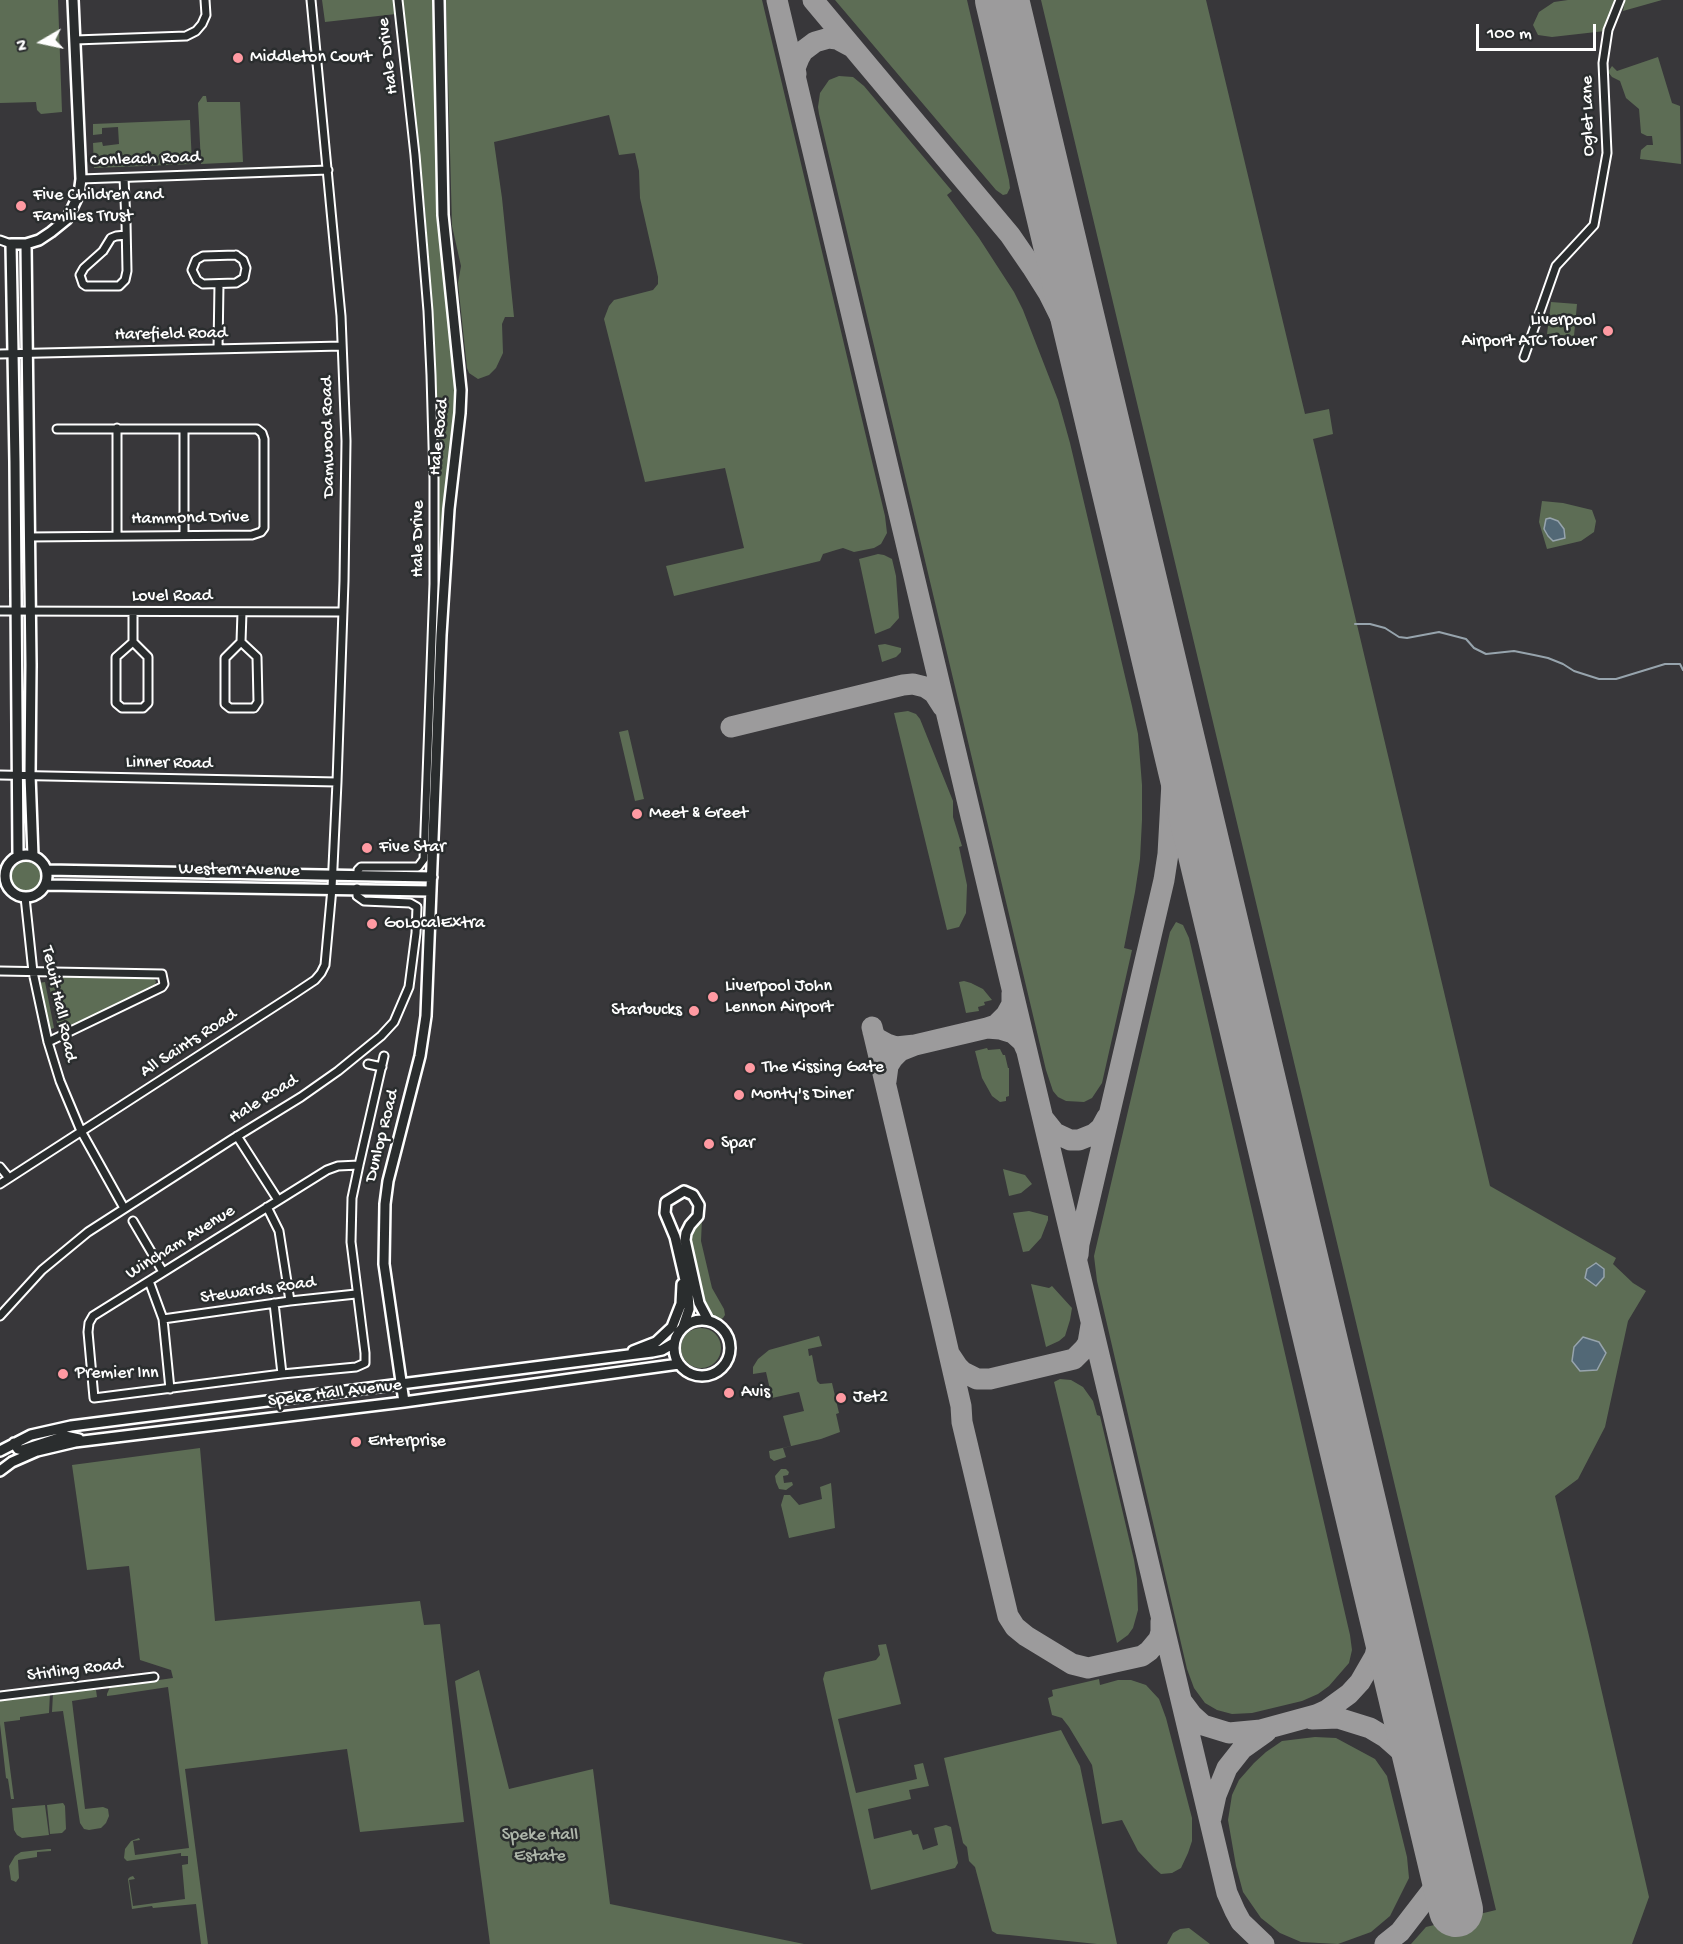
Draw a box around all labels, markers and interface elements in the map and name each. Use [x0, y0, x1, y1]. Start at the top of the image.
north arrow [12, 12, 72, 72]
scale bar [1479, 12, 1599, 50]
street label: Hale Drive [374, 16, 404, 96]
text: 100 m [1487, 24, 1532, 45]
text: N [14, 38, 34, 52]
place label: Middleton Court [250, 47, 372, 69]
marker: Middleton Court [231, 51, 245, 65]
street label: Oglet Lane [1578, 76, 1600, 156]
street label: Conleach Road [90, 147, 200, 173]
place label: Five Children and Families Trust [33, 185, 163, 228]
marker: Five Children and Families Trust [14, 199, 28, 213]
place label: Liverpool Airport ATC Tower [1461, 310, 1596, 352]
street label: Harefield Road [114, 323, 228, 347]
marker: Liverpool Airport ATC Tower [1601, 324, 1615, 338]
street label: Damwood Road [317, 376, 341, 498]
street label: Hale Road [425, 398, 455, 476]
street label: Hale Drive [408, 500, 430, 578]
street label: Hammond Drive [131, 507, 249, 531]
street label: Lovel Road [132, 586, 212, 608]
street label: Linner Road [125, 752, 213, 776]
place label: Meet & Greet [649, 803, 748, 825]
marker: Meet & Greet [630, 807, 644, 821]
place label: Five Star [379, 837, 446, 859]
marker: Five Star [360, 841, 374, 855]
street label: Western Avenue [178, 859, 300, 883]
place label: GoLocalExtra [384, 913, 485, 935]
marker: GoLocalExtra [365, 917, 379, 931]
street label: Tewit Hall Road [35, 944, 81, 1064]
place label: Liverpool John Lennon Airport [725, 976, 833, 1018]
marker: Liverpool John Lennon Airport [706, 990, 720, 1004]
place label: Starbucks [611, 1000, 682, 1022]
marker: Starbucks [687, 1004, 701, 1018]
street label: All Saints Road [137, 1005, 241, 1083]
place label: The Kissing Gate [762, 1057, 884, 1079]
marker: The Kissing Gate [743, 1061, 757, 1075]
street label: Hale Road [226, 1070, 302, 1130]
place label: Monty's Diner [751, 1084, 853, 1106]
street label: Dunlop Road [361, 1088, 405, 1184]
marker: Monty's Diner [732, 1088, 746, 1102]
place label: Spar [721, 1133, 755, 1155]
marker: Spar [702, 1137, 716, 1151]
street label: Wincham Avenue [122, 1201, 240, 1285]
street label: Stewards Road [199, 1272, 317, 1310]
place label: Premier Inn [75, 1363, 159, 1385]
marker: Premier Inn [56, 1367, 70, 1381]
street label: Speke Hall Avenue [267, 1375, 403, 1413]
place label: Avis [741, 1382, 770, 1404]
marker: Avis [722, 1386, 736, 1400]
place label: Jet2 [853, 1387, 888, 1409]
marker: Jet2 [834, 1391, 848, 1405]
place label: Enterprise [368, 1431, 446, 1453]
marker: Enterprise [349, 1435, 363, 1449]
street label: Stirling Road [26, 1654, 124, 1688]
park label: Speke Hall Estate [502, 1825, 578, 1868]

